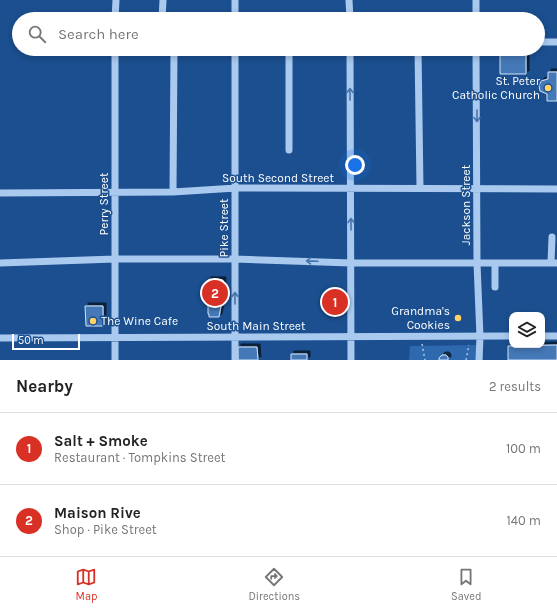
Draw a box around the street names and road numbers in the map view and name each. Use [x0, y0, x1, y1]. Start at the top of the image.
street label: Jackson Street [459, 164, 473, 245]
street label: South Second Street [222, 171, 334, 185]
street label: Perry Street [97, 172, 111, 235]
street label: Pike Street [217, 198, 231, 257]
street label: South Main Street [206, 319, 306, 333]

